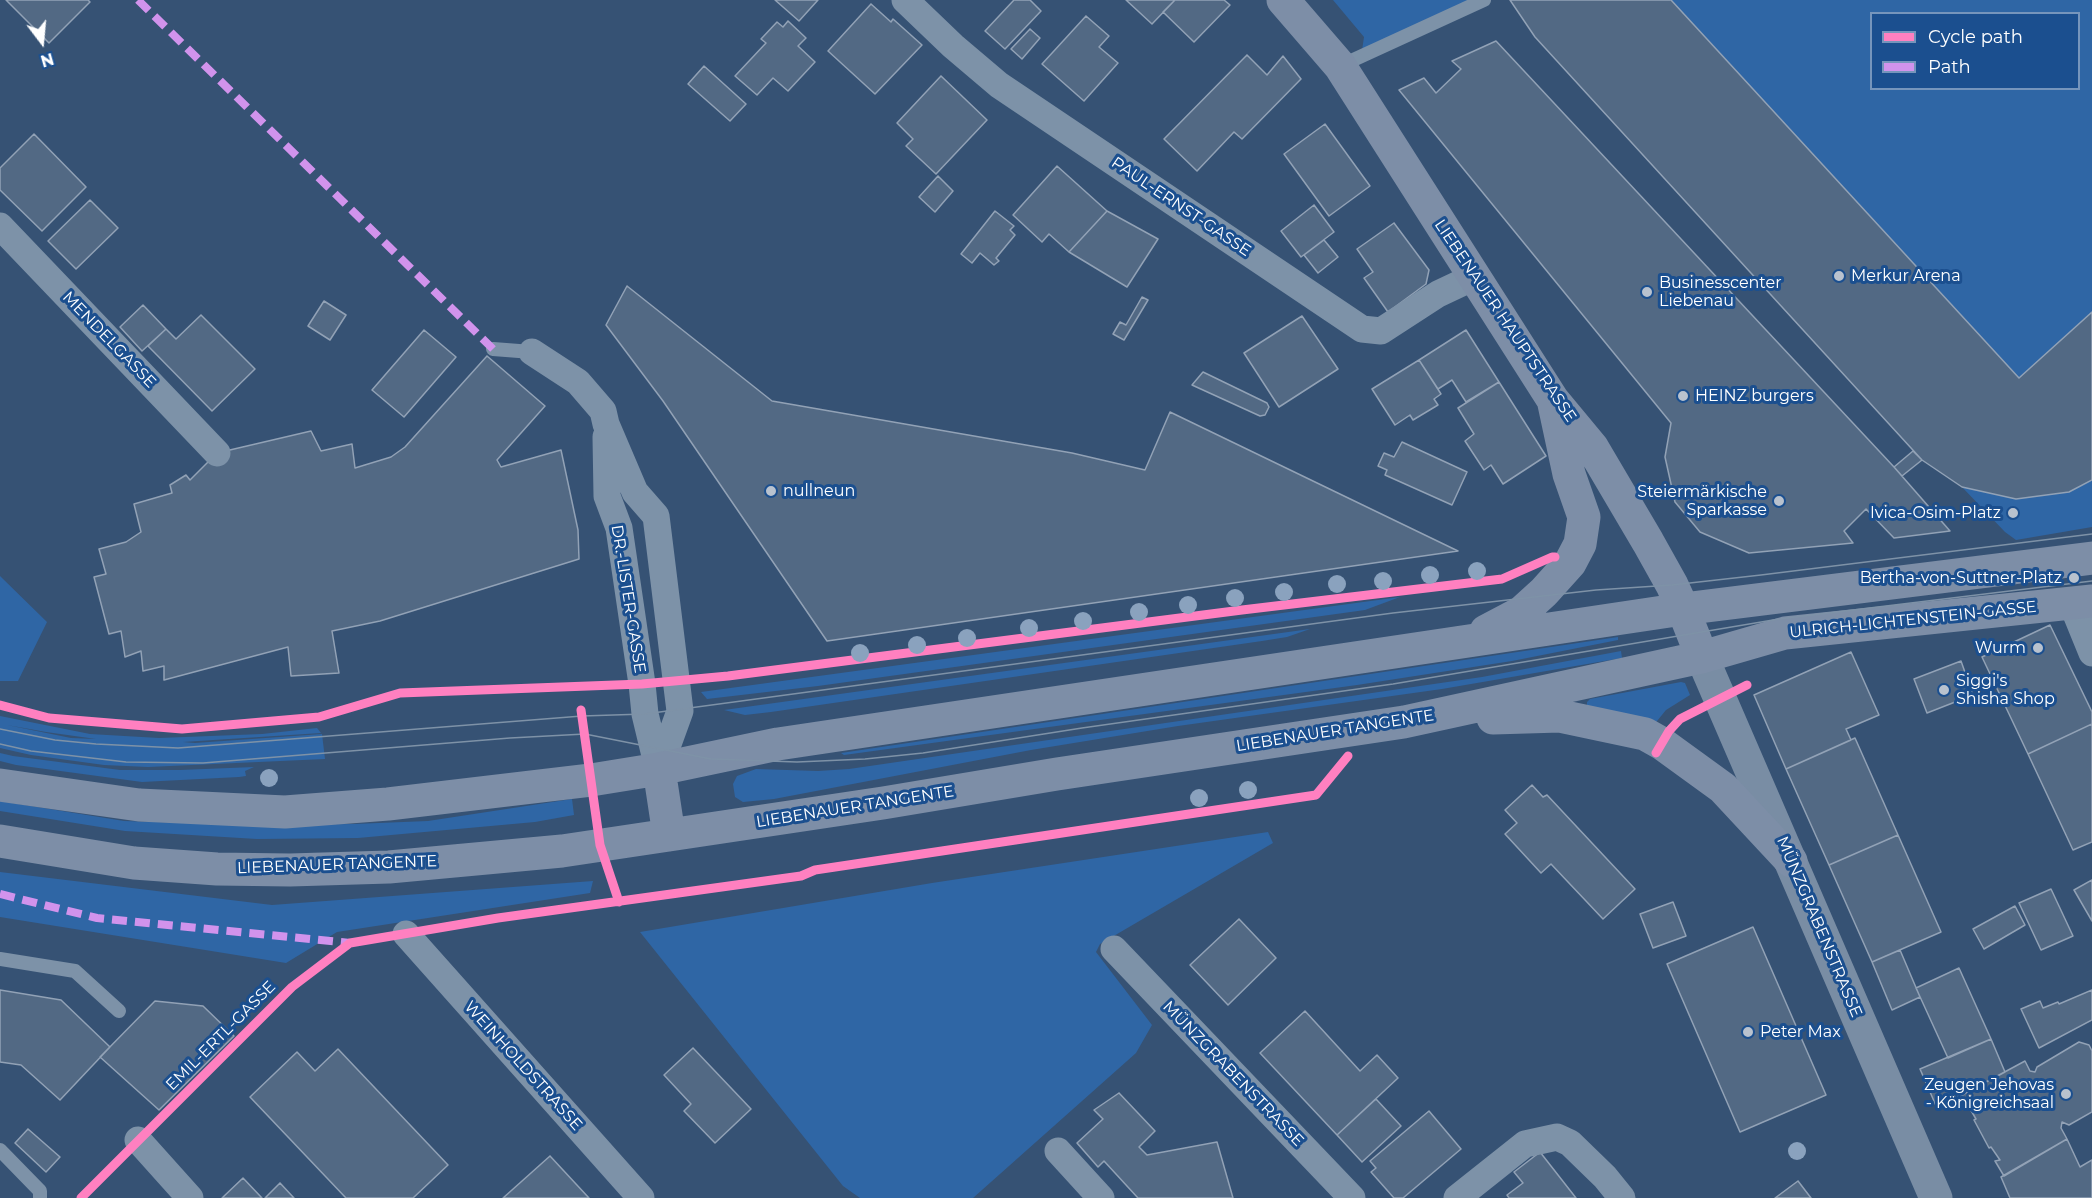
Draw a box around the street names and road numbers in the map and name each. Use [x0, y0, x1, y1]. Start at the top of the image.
street label: PAUL-ERNST-GASSE [1108, 153, 1254, 261]
street label: LIEBENAUER HAUPTSTRASSE [1430, 216, 1580, 426]
street label: MENDELGASSE [58, 288, 160, 392]
street label: DR.-LISTER-GASSE [607, 523, 649, 675]
street label: ULRICH-LICHTENSTEIN-GASSE [1789, 597, 2037, 643]
street label: LIEBENAUER TANGENTE [1235, 706, 1435, 756]
street label: LIEBENAUER TANGENTE [755, 782, 955, 832]
street label: MÜNZGRABENSTRASSE [1772, 834, 1866, 1020]
street label: LIEBENAUER TANGENTE [237, 852, 437, 878]
street label: EMIL-ERTL-GASSE [162, 977, 280, 1095]
street label: WEINHOLDSTRASSE [460, 997, 586, 1135]
street label: MÜNZGRABENSTRASSE [1158, 997, 1308, 1151]

